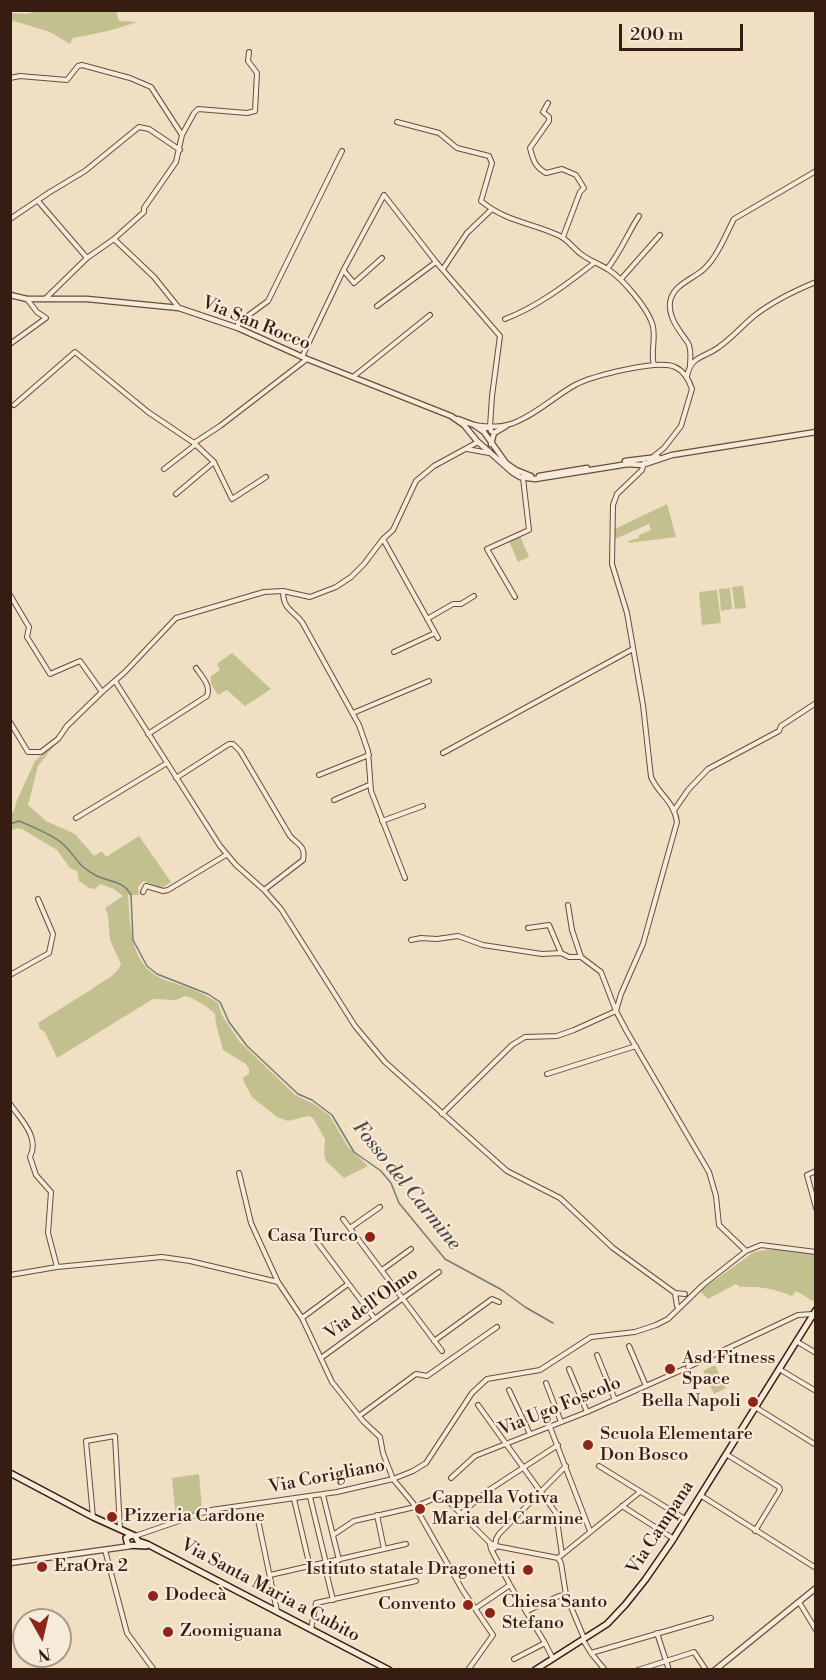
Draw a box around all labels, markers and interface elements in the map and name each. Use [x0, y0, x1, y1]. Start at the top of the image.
scale bar [622, 12, 746, 50]
text: 200 m [630, 23, 684, 46]
street label: Via San Rocco [199, 292, 313, 356]
water label: Fosso del Carmine [347, 1117, 465, 1255]
place label: Casa Turco [268, 1226, 358, 1248]
marker: Casa Turco [363, 1230, 377, 1244]
street label: Via dell'Olmo [321, 1263, 423, 1345]
place label: Asd Fitness Space [682, 1348, 775, 1390]
marker: Asd Fitness Space [663, 1362, 677, 1376]
street label: Via Ugo Foscolo [496, 1373, 624, 1441]
place label: Bella Napoli [642, 1391, 741, 1413]
marker: Bella Napoli [746, 1395, 760, 1409]
place label: Scuola Elementare Don Bosco [600, 1424, 753, 1466]
marker: Scuola Elementare Don Bosco [581, 1438, 595, 1452]
street label: Via Corigliano [267, 1455, 387, 1499]
street label: Via Campana [623, 1477, 699, 1579]
place label: Cappella Votiva Maria del Carmine [432, 1488, 583, 1530]
marker: Cappella Votiva Maria del Carmine [413, 1502, 427, 1516]
place label: Pizzeria Cardone [124, 1506, 265, 1528]
marker: Pizzeria Cardone [105, 1510, 119, 1524]
street label: Via Santa Maria a Cubito [177, 1535, 363, 1647]
place label: EraOra 2 [54, 1556, 128, 1578]
place label: Istituto statale Dragonetti [306, 1559, 516, 1581]
marker: EraOra 2 [35, 1560, 49, 1574]
marker: Istituto statale Dragonetti [521, 1563, 535, 1577]
place label: Dodecà [165, 1585, 227, 1607]
marker: Dodecà [146, 1589, 160, 1603]
place label: Chiesa Santo Stefano [502, 1592, 607, 1634]
place label: Convento [378, 1594, 456, 1616]
marker: Convento [461, 1598, 475, 1612]
marker: Chiesa Santo Stefano [483, 1606, 497, 1620]
north arrow [12, 1608, 72, 1668]
place label: Zoomiguana [180, 1621, 282, 1643]
marker: Zoomiguana [161, 1625, 175, 1639]
text: N [37, 1643, 52, 1665]

